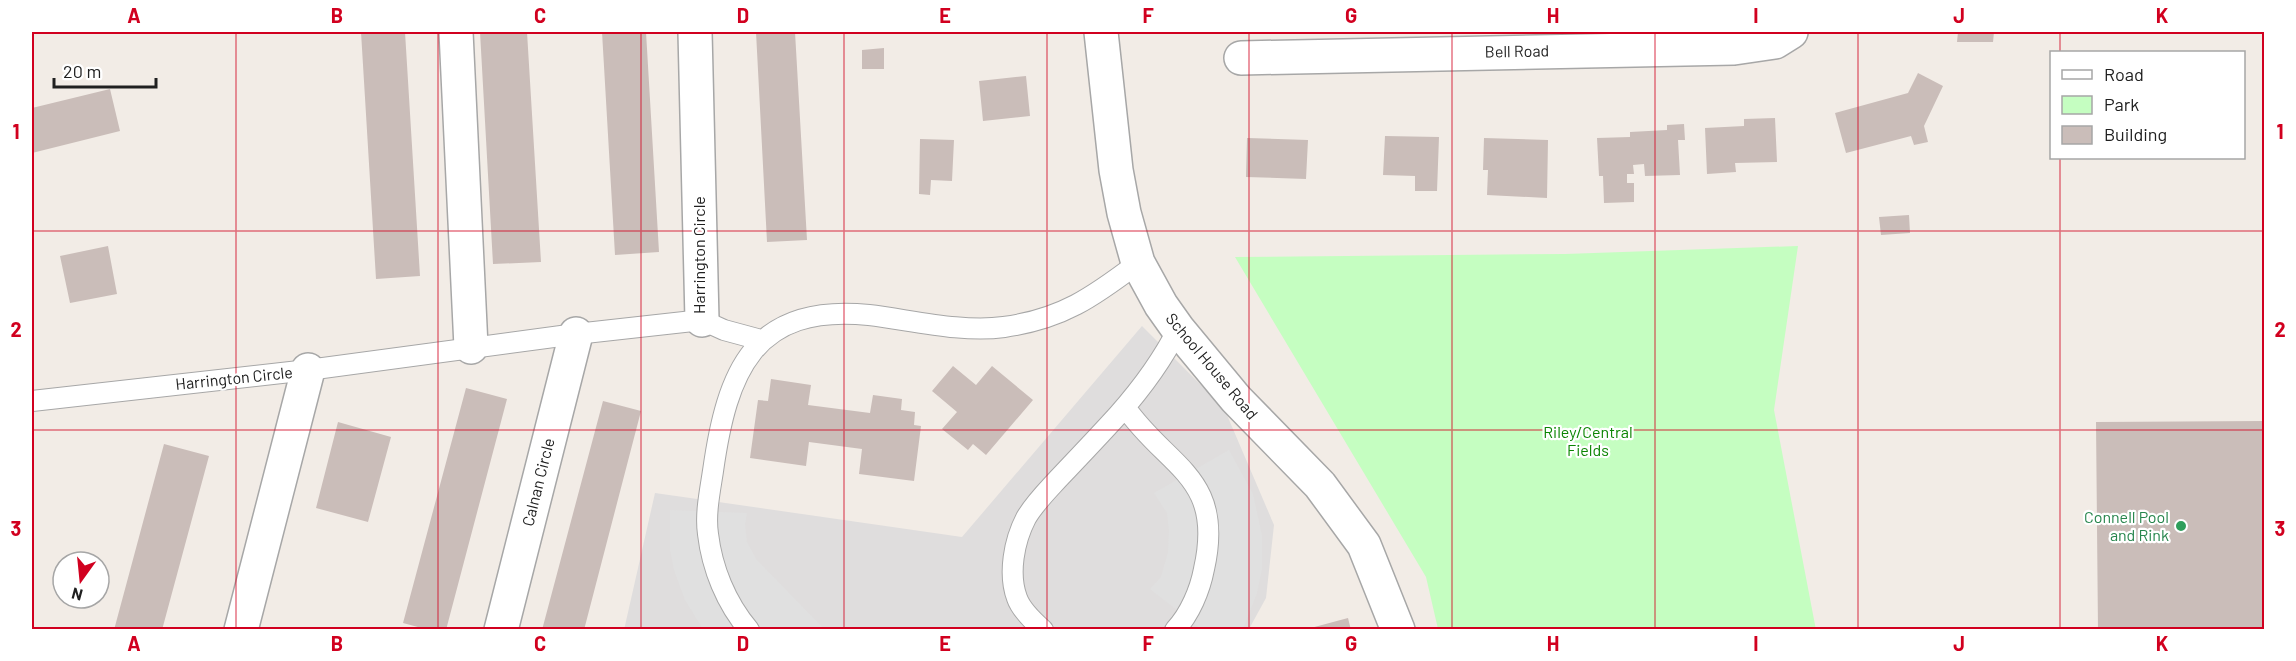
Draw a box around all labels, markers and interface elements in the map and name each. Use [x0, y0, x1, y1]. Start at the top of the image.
text: A [127, 3, 141, 27]
text: B [331, 3, 343, 27]
text: C [534, 3, 546, 27]
text: D [737, 3, 749, 27]
text: E [939, 3, 951, 27]
text: F [1142, 3, 1154, 27]
text: G [1345, 3, 1357, 27]
text: H [1547, 3, 1559, 27]
text: I [1753, 3, 1759, 27]
text: J [1953, 3, 1965, 27]
text: K [2156, 3, 2169, 27]
street label: Bell Road [1485, 40, 1549, 61]
scale bar [54, 51, 156, 89]
legend [2050, 51, 2245, 159]
text: 20 m [63, 60, 101, 82]
text: Road [2104, 63, 2144, 85]
text: Park [2104, 93, 2139, 115]
text: 1 [12, 119, 20, 143]
text: 1 [2276, 119, 2284, 143]
text: Building [2104, 123, 2167, 145]
street label: Harrington Circle [689, 196, 708, 314]
street label: School House Road [1162, 309, 1262, 423]
text: 2 [10, 317, 22, 341]
text: 2 [2274, 317, 2286, 341]
street label: Harrington Circle [174, 362, 293, 393]
park label: Riley/Central Fields [1543, 422, 1633, 459]
street label: Calnan Circle [517, 436, 558, 528]
place label: Connell Pool and Rink [2084, 507, 2169, 544]
text: 3 [11, 516, 21, 540]
text: 3 [2275, 516, 2285, 540]
marker: Connell Pool and Rink [2174, 519, 2188, 533]
north arrow [51, 550, 111, 610]
text: N [69, 584, 85, 606]
text: A [127, 631, 141, 655]
text: B [331, 631, 343, 655]
text: C [534, 631, 546, 655]
text: D [737, 631, 749, 655]
text: E [939, 631, 951, 655]
text: F [1142, 631, 1154, 655]
text: G [1345, 631, 1357, 655]
text: H [1547, 631, 1559, 655]
text: I [1753, 631, 1759, 655]
text: J [1953, 631, 1965, 655]
text: K [2156, 631, 2169, 655]

